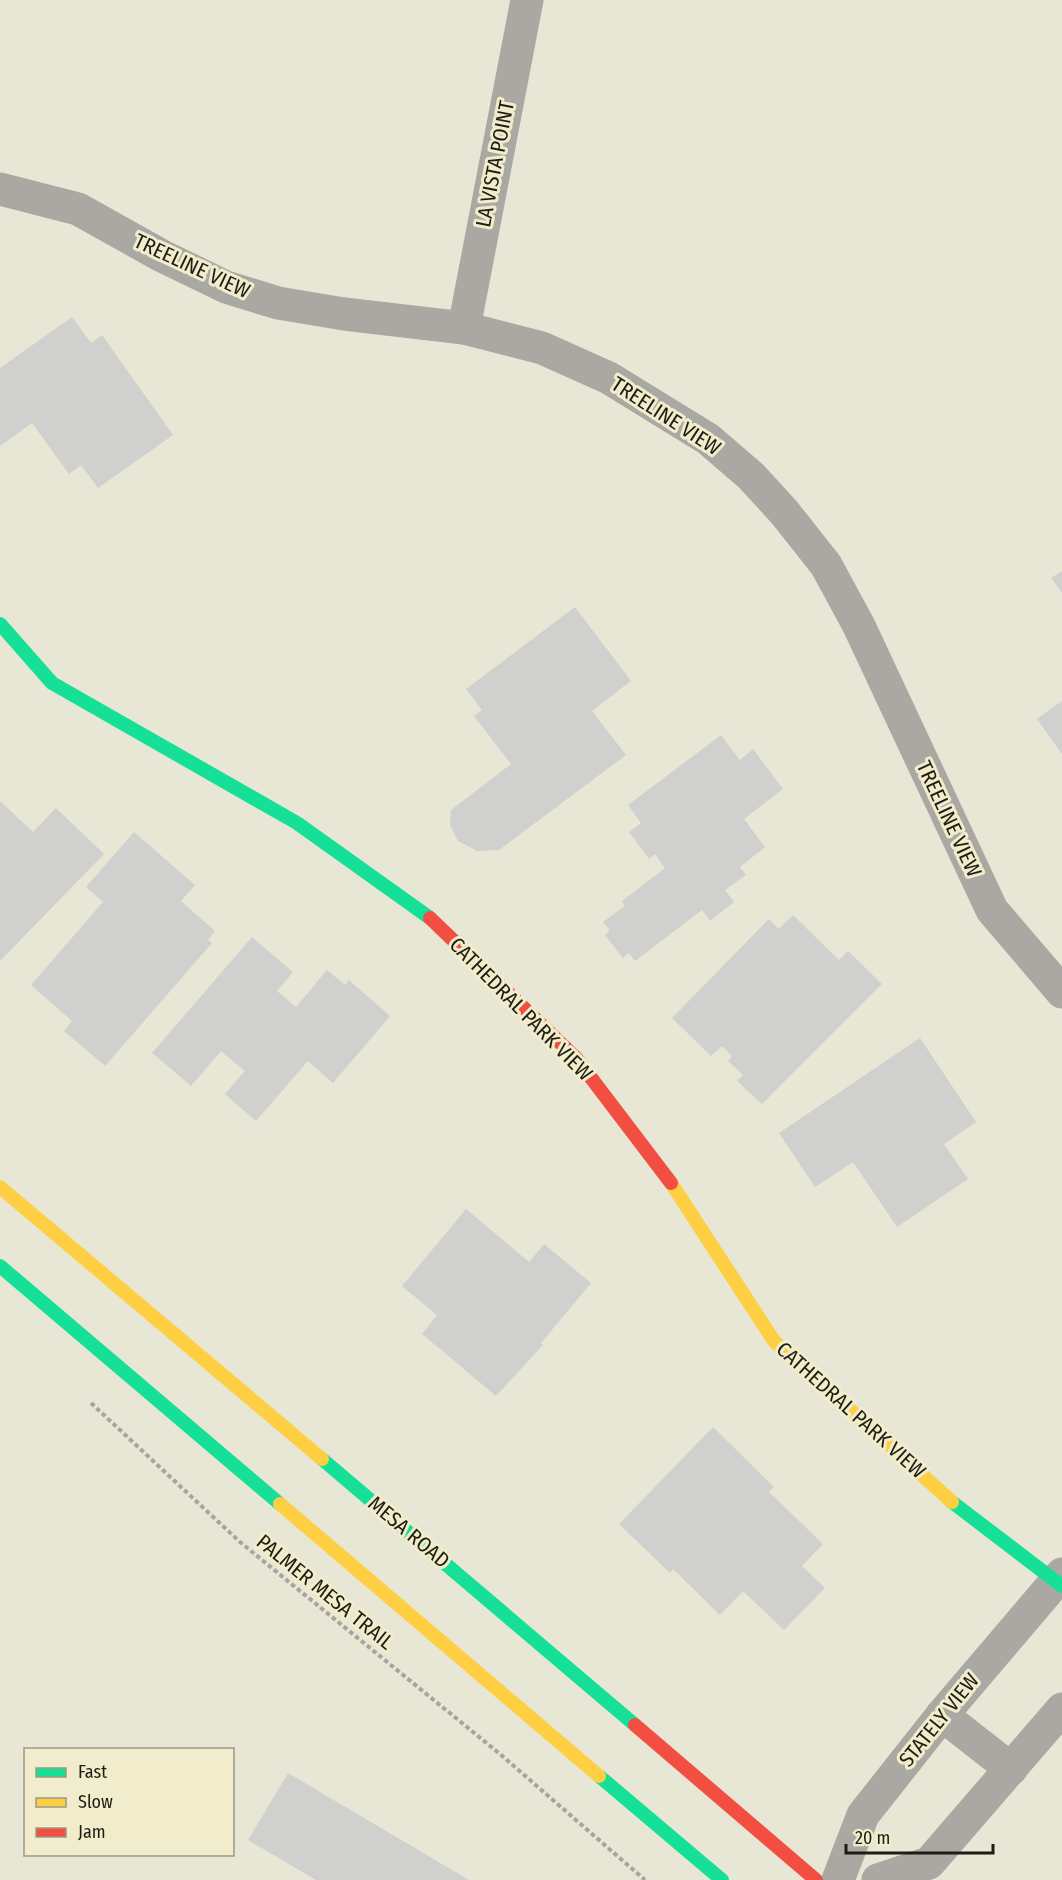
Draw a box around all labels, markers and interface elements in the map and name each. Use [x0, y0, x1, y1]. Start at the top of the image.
street label: LA VISTA POINT [470, 98, 520, 229]
street label: TREELINE VIEW [130, 228, 254, 304]
street label: TREELINE VIEW [607, 371, 726, 461]
street label: TREELINE VIEW [911, 757, 987, 881]
street label: CATHEDRAL PARK VIEW [444, 932, 598, 1086]
street label: CATHEDRAL PARK VIEW [771, 1336, 931, 1484]
street label: MESA ROAD [363, 1490, 455, 1574]
street label: PALMER MESA TRAIL [251, 1529, 399, 1656]
street label: STATELY VIEW [893, 1668, 985, 1772]
legend [24, 1748, 234, 1856]
text: Fast [78, 1761, 107, 1783]
text: Slow [78, 1791, 113, 1813]
scale bar [846, 1817, 993, 1855]
text: Jam [78, 1821, 106, 1843]
text: 20 m [855, 1827, 890, 1849]

